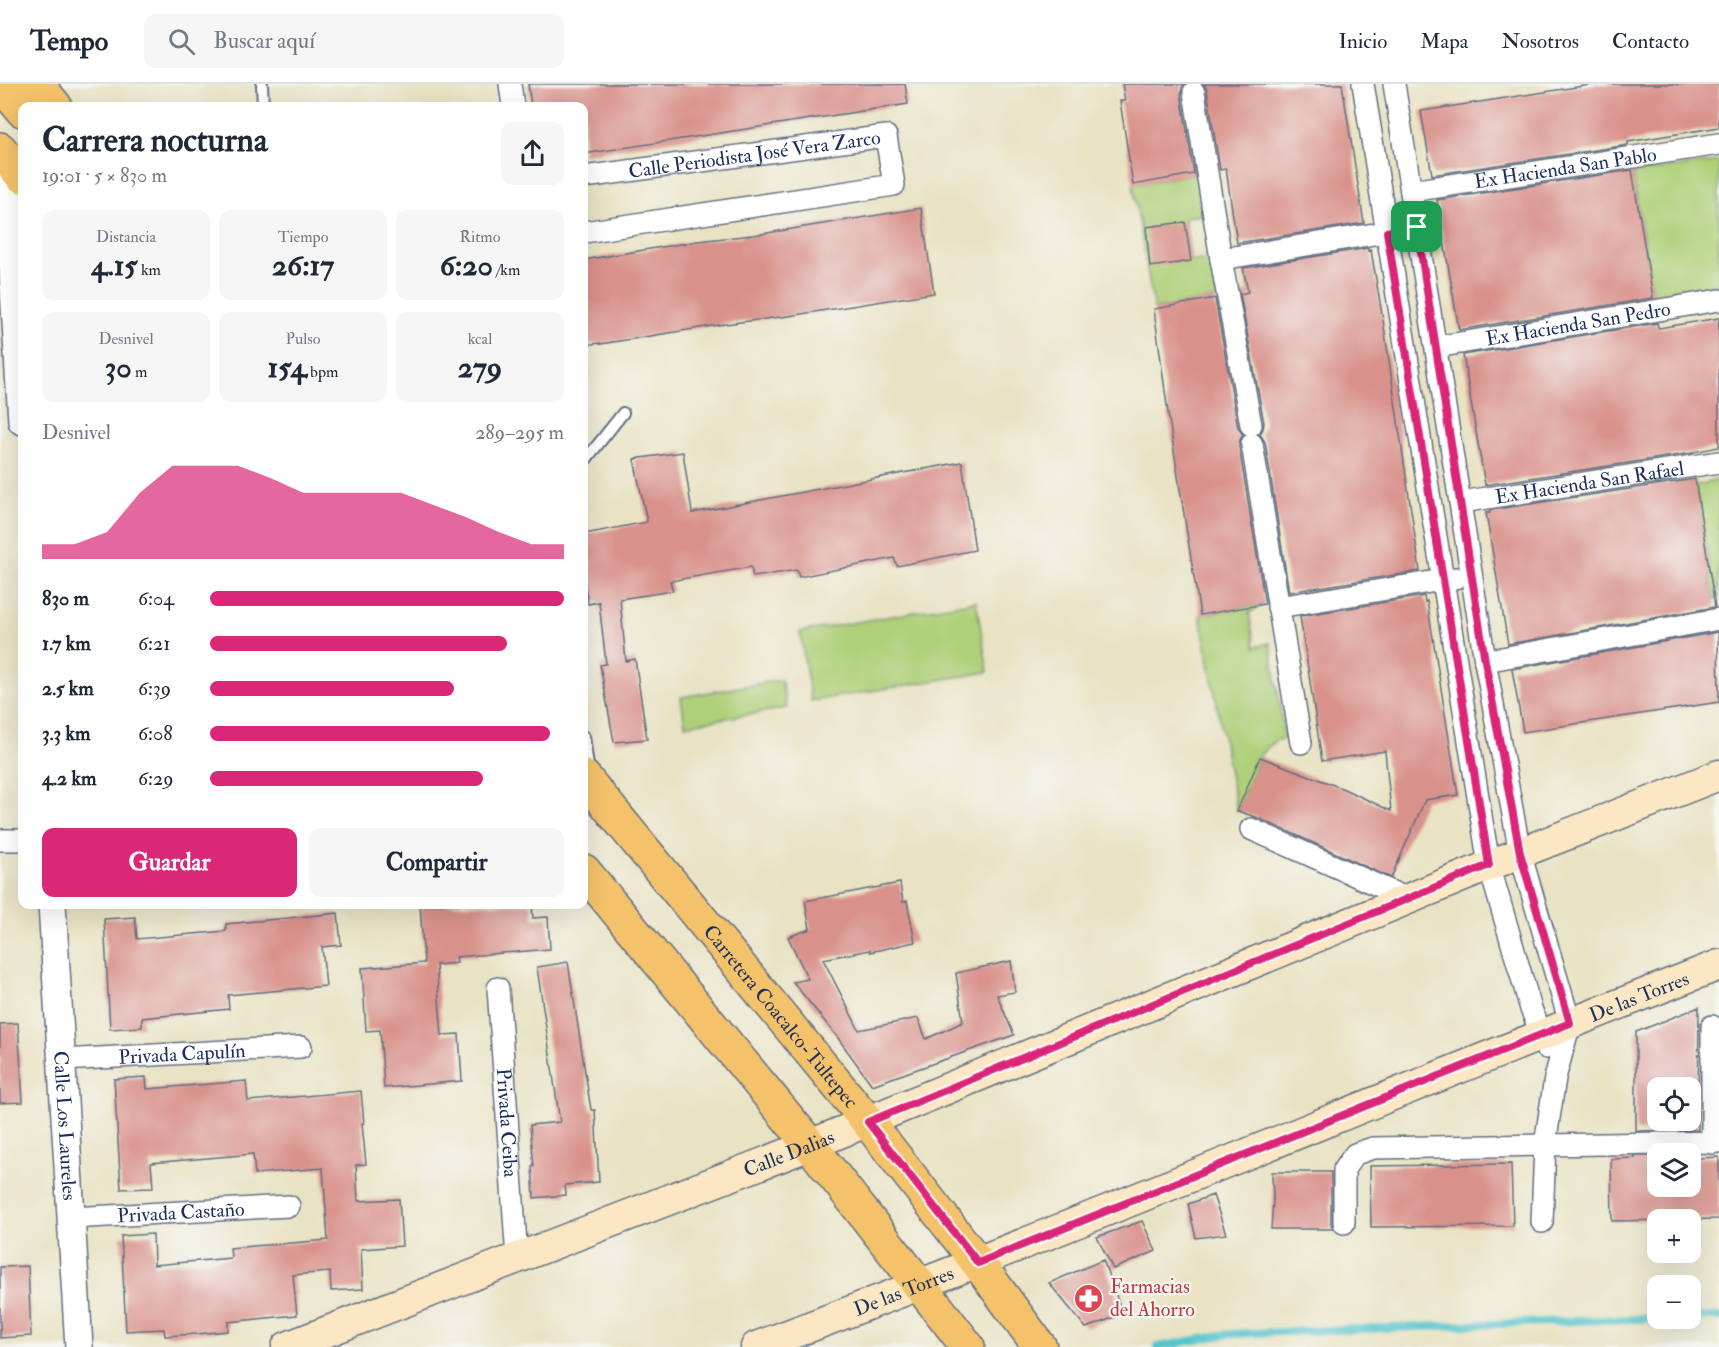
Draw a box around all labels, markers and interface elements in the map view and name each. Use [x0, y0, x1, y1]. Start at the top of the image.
search box [144, 14, 564, 68]
text: Tempo [30, 24, 108, 59]
icon: search [165, 25, 198, 58]
text: Buscar aquí [213, 27, 315, 55]
text: Inicio [1338, 28, 1387, 55]
text: Mapa [1420, 28, 1468, 55]
text: Nosotros [1501, 28, 1579, 55]
text: Contacto [1612, 28, 1689, 55]
text: Carrera nocturna [42, 120, 267, 161]
button: share [501, 122, 564, 185]
street label: Calle Periodista José Vera Zarco [627, 125, 882, 184]
street label: Ex Hacienda San Pablo [1472, 142, 1658, 194]
text: 19:01 · 5 × 830 m [42, 163, 167, 188]
pin [1391, 201, 1442, 252]
icon: arrive [1400, 210, 1433, 243]
text: Distancia [96, 227, 156, 247]
text: Tiempo [278, 227, 328, 247]
text: Ritmo [460, 227, 500, 247]
text: 4.15 [91, 247, 138, 284]
text: 26:17 [272, 247, 334, 284]
text: 6:20 [440, 247, 493, 284]
text: km [138, 260, 161, 280]
text: /km [493, 260, 520, 280]
street label: Ex Hacienda San Pedro [1484, 296, 1672, 352]
text: Desnivel [98, 329, 154, 349]
text: Pulso [286, 329, 320, 349]
text: kcal [468, 329, 492, 349]
text: 30 [105, 349, 132, 386]
text: 154 [268, 349, 307, 386]
text: 279 [458, 349, 502, 386]
text: m [132, 362, 147, 382]
text: bpm [307, 362, 338, 382]
text: Desnivel [42, 420, 111, 445]
text: 289–295 m [475, 420, 564, 445]
street label: Ex Hacienda San Rafael [1493, 456, 1686, 510]
text: 830 m [42, 586, 89, 611]
text: 6:04 [138, 586, 174, 611]
text: 1.7 km [42, 631, 91, 656]
text: 6:21 [138, 631, 170, 656]
text: 2.5 km [42, 676, 94, 701]
text: 6:39 [138, 676, 171, 701]
text: 3.3 km [42, 721, 90, 746]
text: 6:08 [138, 721, 173, 746]
text: 4.2 km [42, 766, 96, 791]
text: 6:29 [138, 766, 173, 791]
button: Guardar [42, 828, 297, 897]
button: Compartir [309, 828, 564, 897]
street label: Carretera Coacalco-Tultepec [698, 920, 863, 1114]
street label: De las Torres [1586, 966, 1693, 1028]
street label: Privada Capulín [118, 1038, 246, 1070]
street label: Calle Los Laureles [48, 1050, 82, 1201]
street label: Privada Ceiba [491, 1067, 523, 1179]
map controls [1647, 1077, 1701, 1329]
button: locate [1647, 1077, 1701, 1131]
street label: Calle Dalias [740, 1124, 838, 1183]
button: layers [1647, 1143, 1701, 1197]
street label: Privada Castaño [116, 1196, 245, 1228]
button: + [1647, 1209, 1701, 1263]
street label: De las Torres [850, 1260, 958, 1322]
place label: Farmacias del Ahorro [1110, 1274, 1195, 1322]
button: − [1647, 1275, 1701, 1329]
pharmacy icon: Farmacias del Ahorro [1073, 1282, 1105, 1314]

